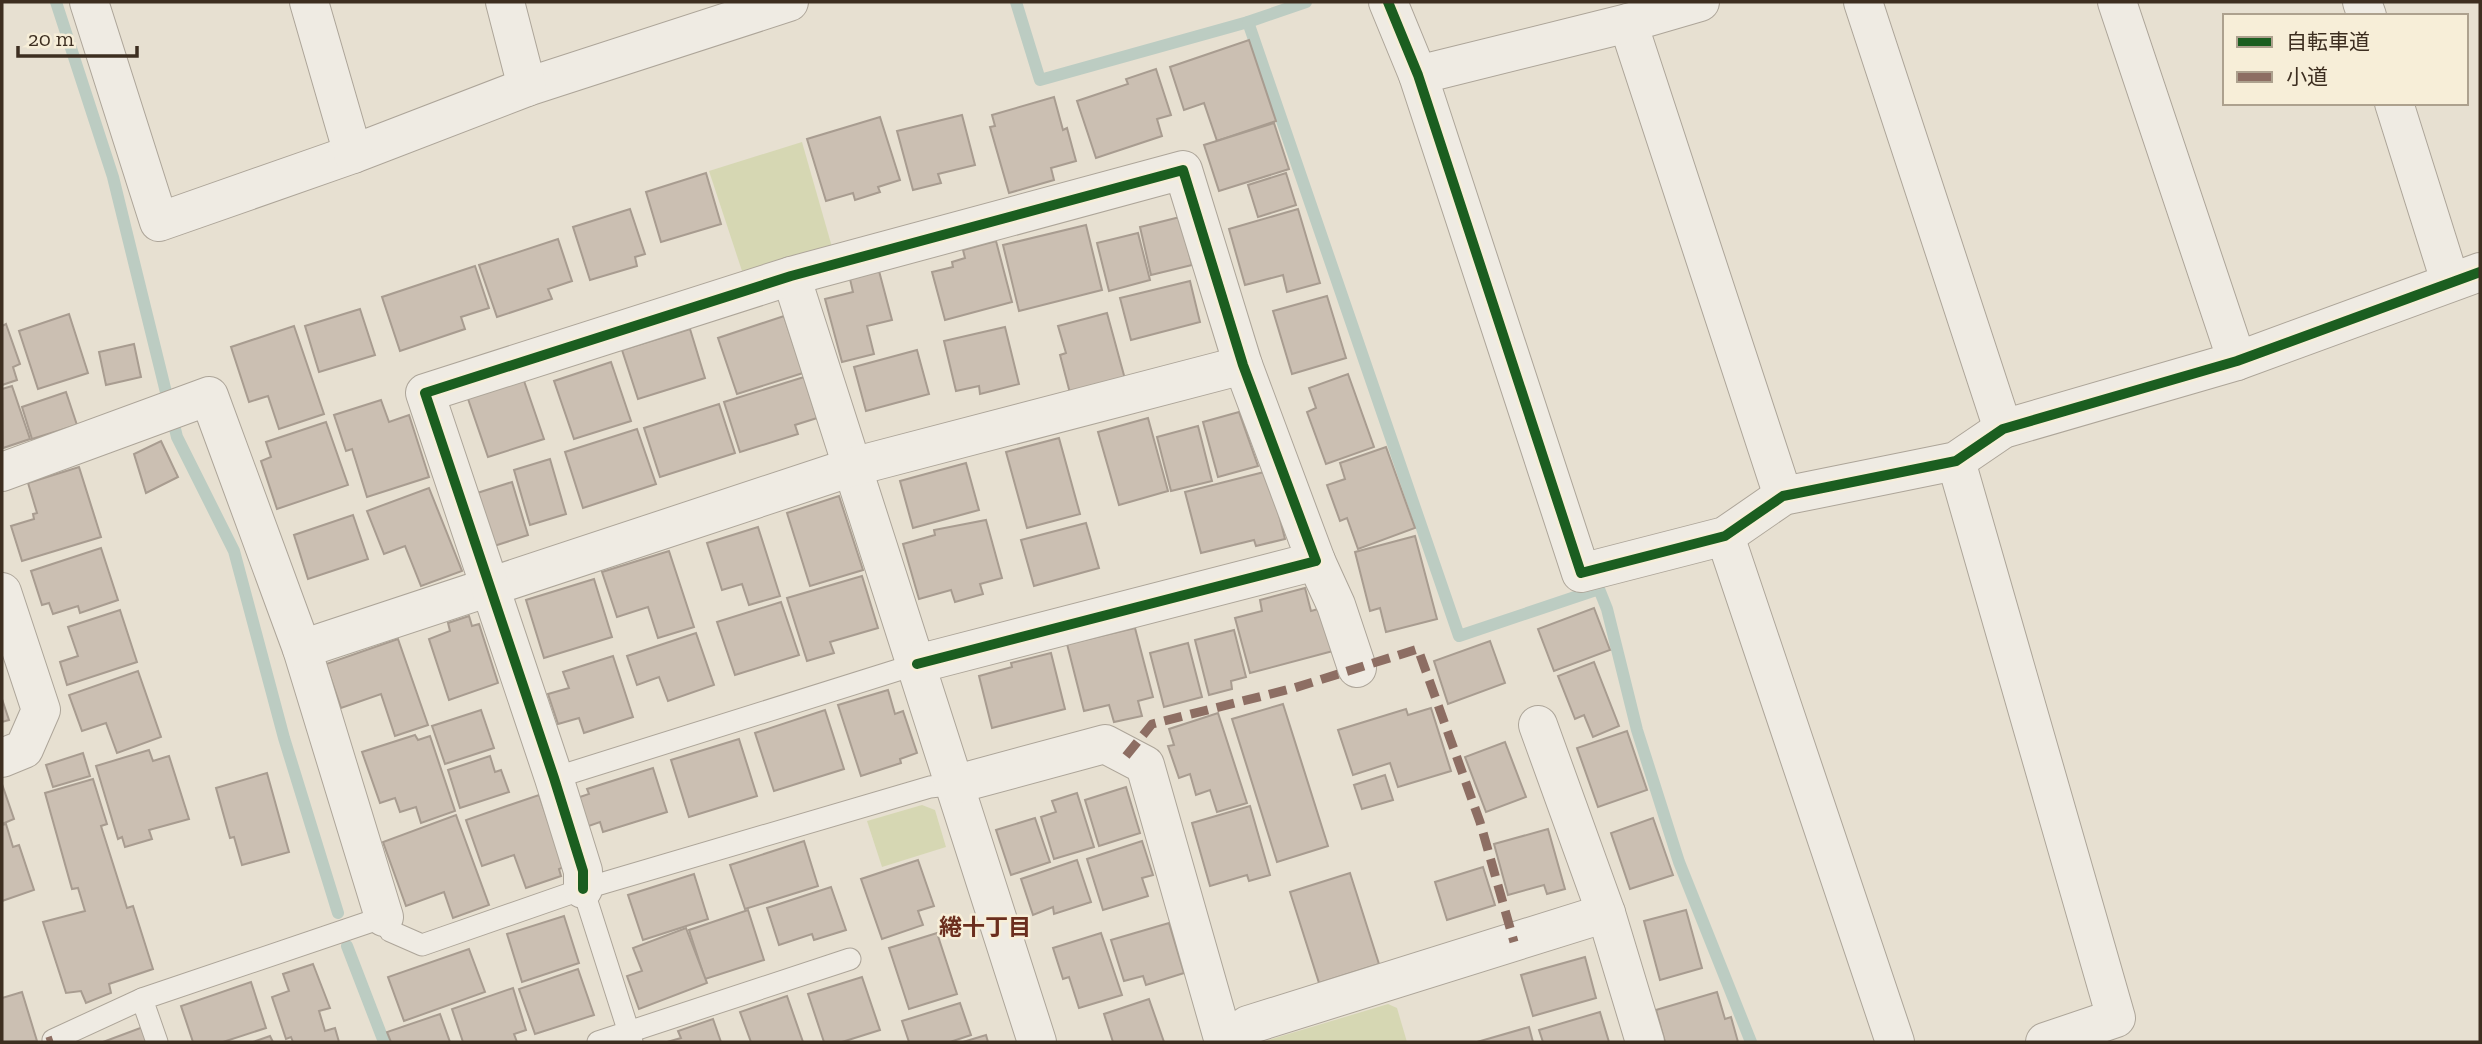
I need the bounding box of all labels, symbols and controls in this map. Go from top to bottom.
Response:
scale bar [18,14,136,58]
legend [2223,14,2468,105]
text: 20 m [28,26,74,51]
text: 自転車道 [2286,29,2370,54]
text: 小道 [2286,64,2328,89]
district label: 綣十丁目 [939,913,1031,941]

